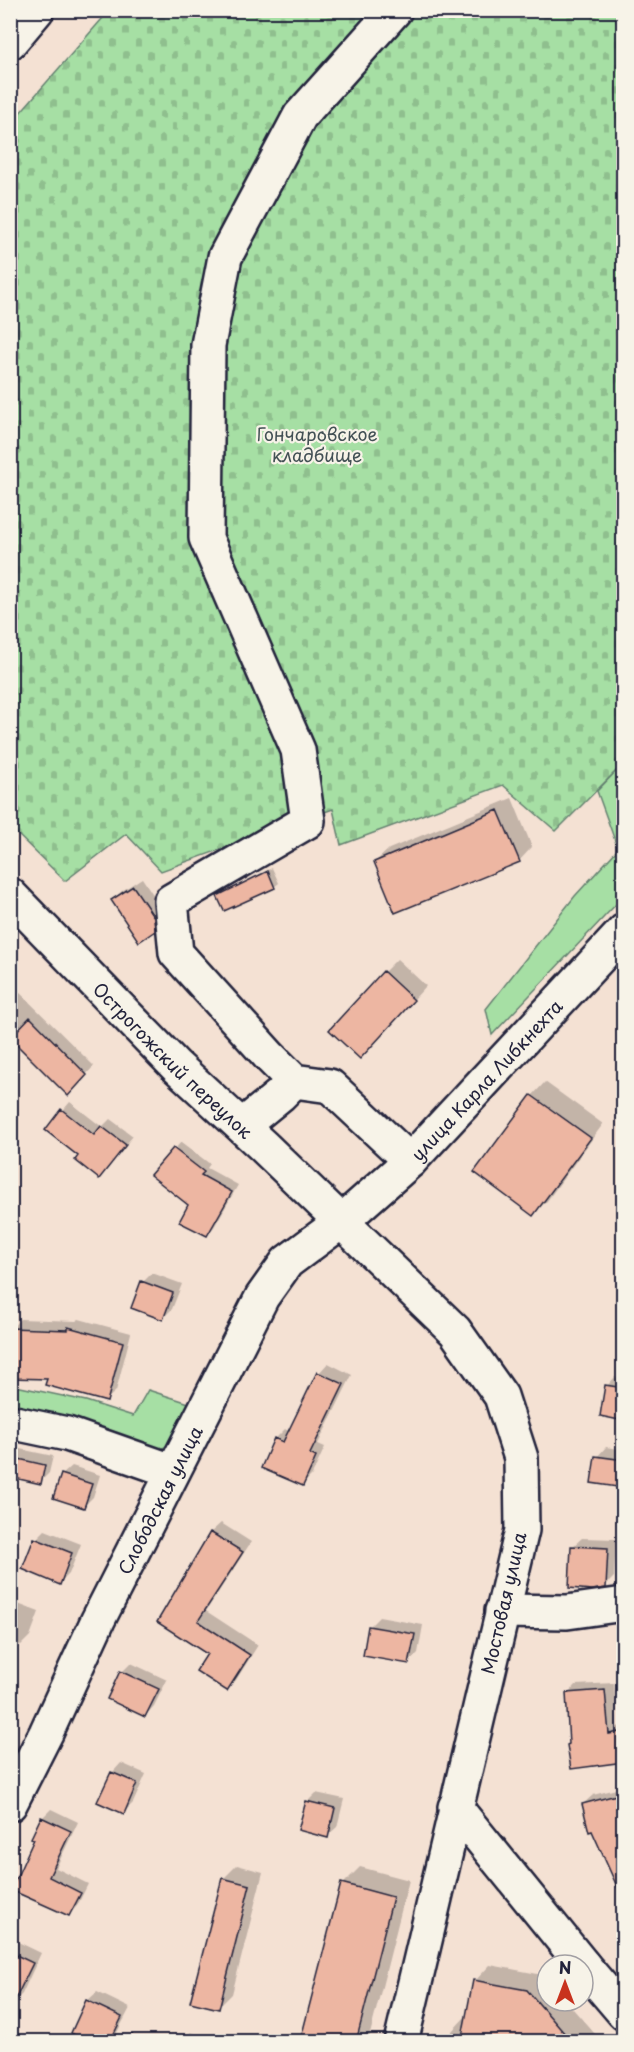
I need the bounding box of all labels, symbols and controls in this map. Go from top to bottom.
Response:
park label: Гончаровское кладбище [256,420,378,468]
street label: Острогожский переулок [87,975,259,1144]
street label: улица Карла Либкнехта [404,992,569,1166]
street label: Слободская улица [110,1420,208,1579]
street label: Мостовая улица [473,1529,533,1677]
north arrow [535,1953,595,2013]
text: N [559,1955,571,1979]

